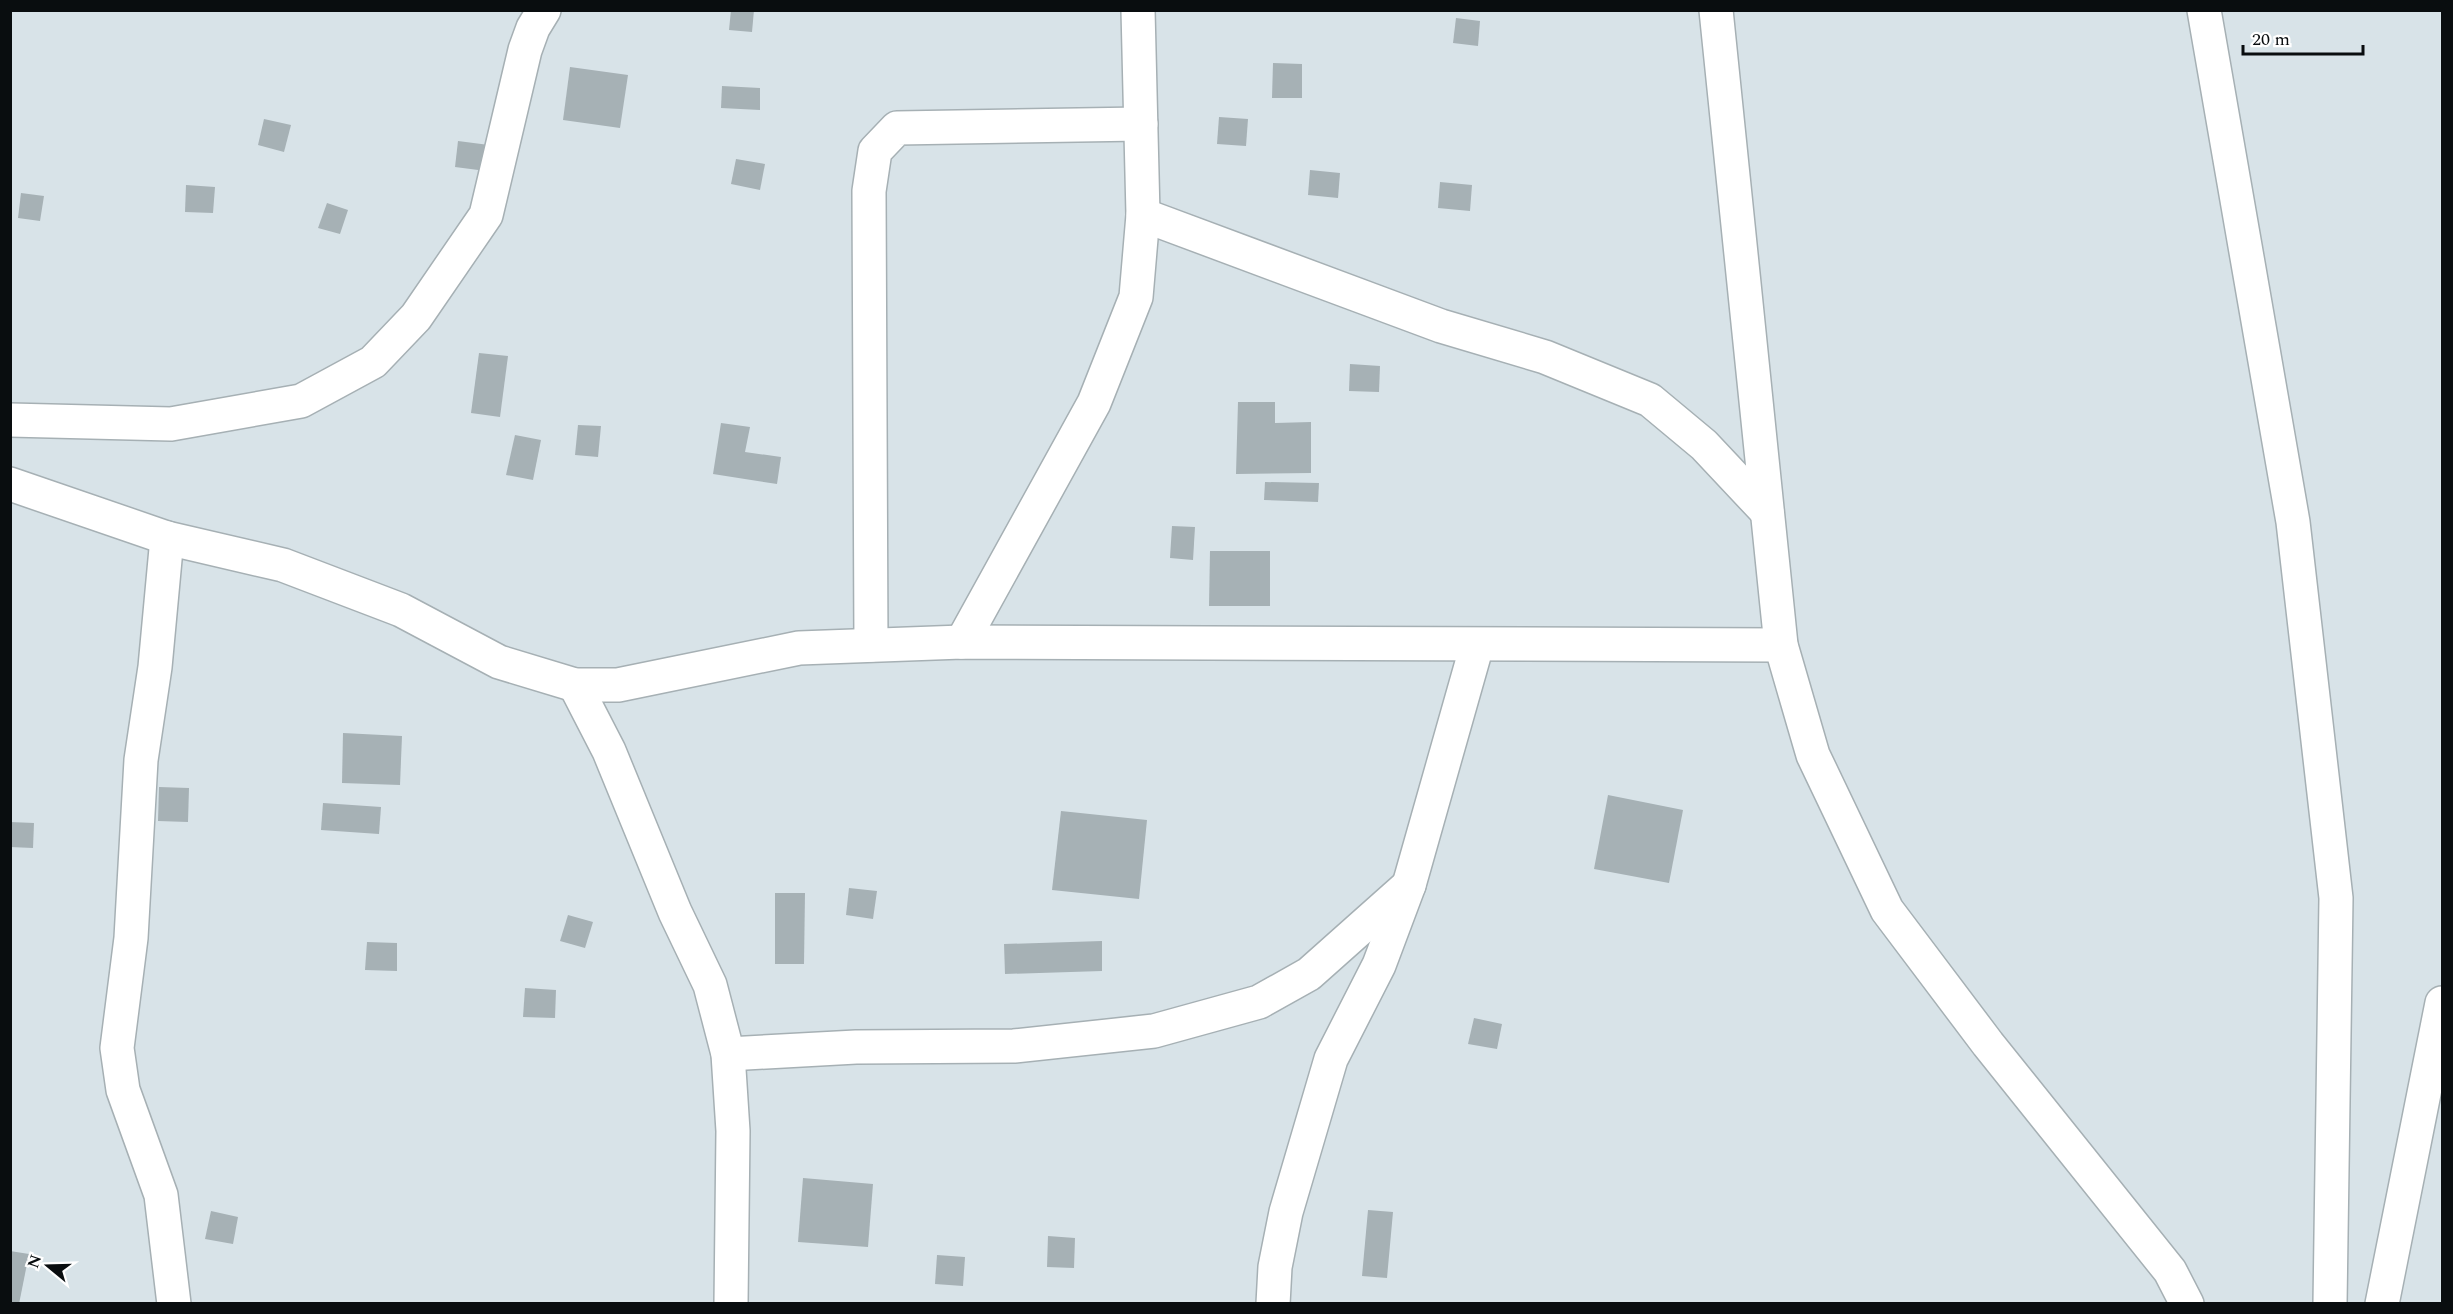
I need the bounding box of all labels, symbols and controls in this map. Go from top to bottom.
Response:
scale bar [2243,18,2363,56]
text: 20 m [2252,26,2290,53]
north arrow [18,1236,78,1296]
text: N [21,1251,48,1272]

